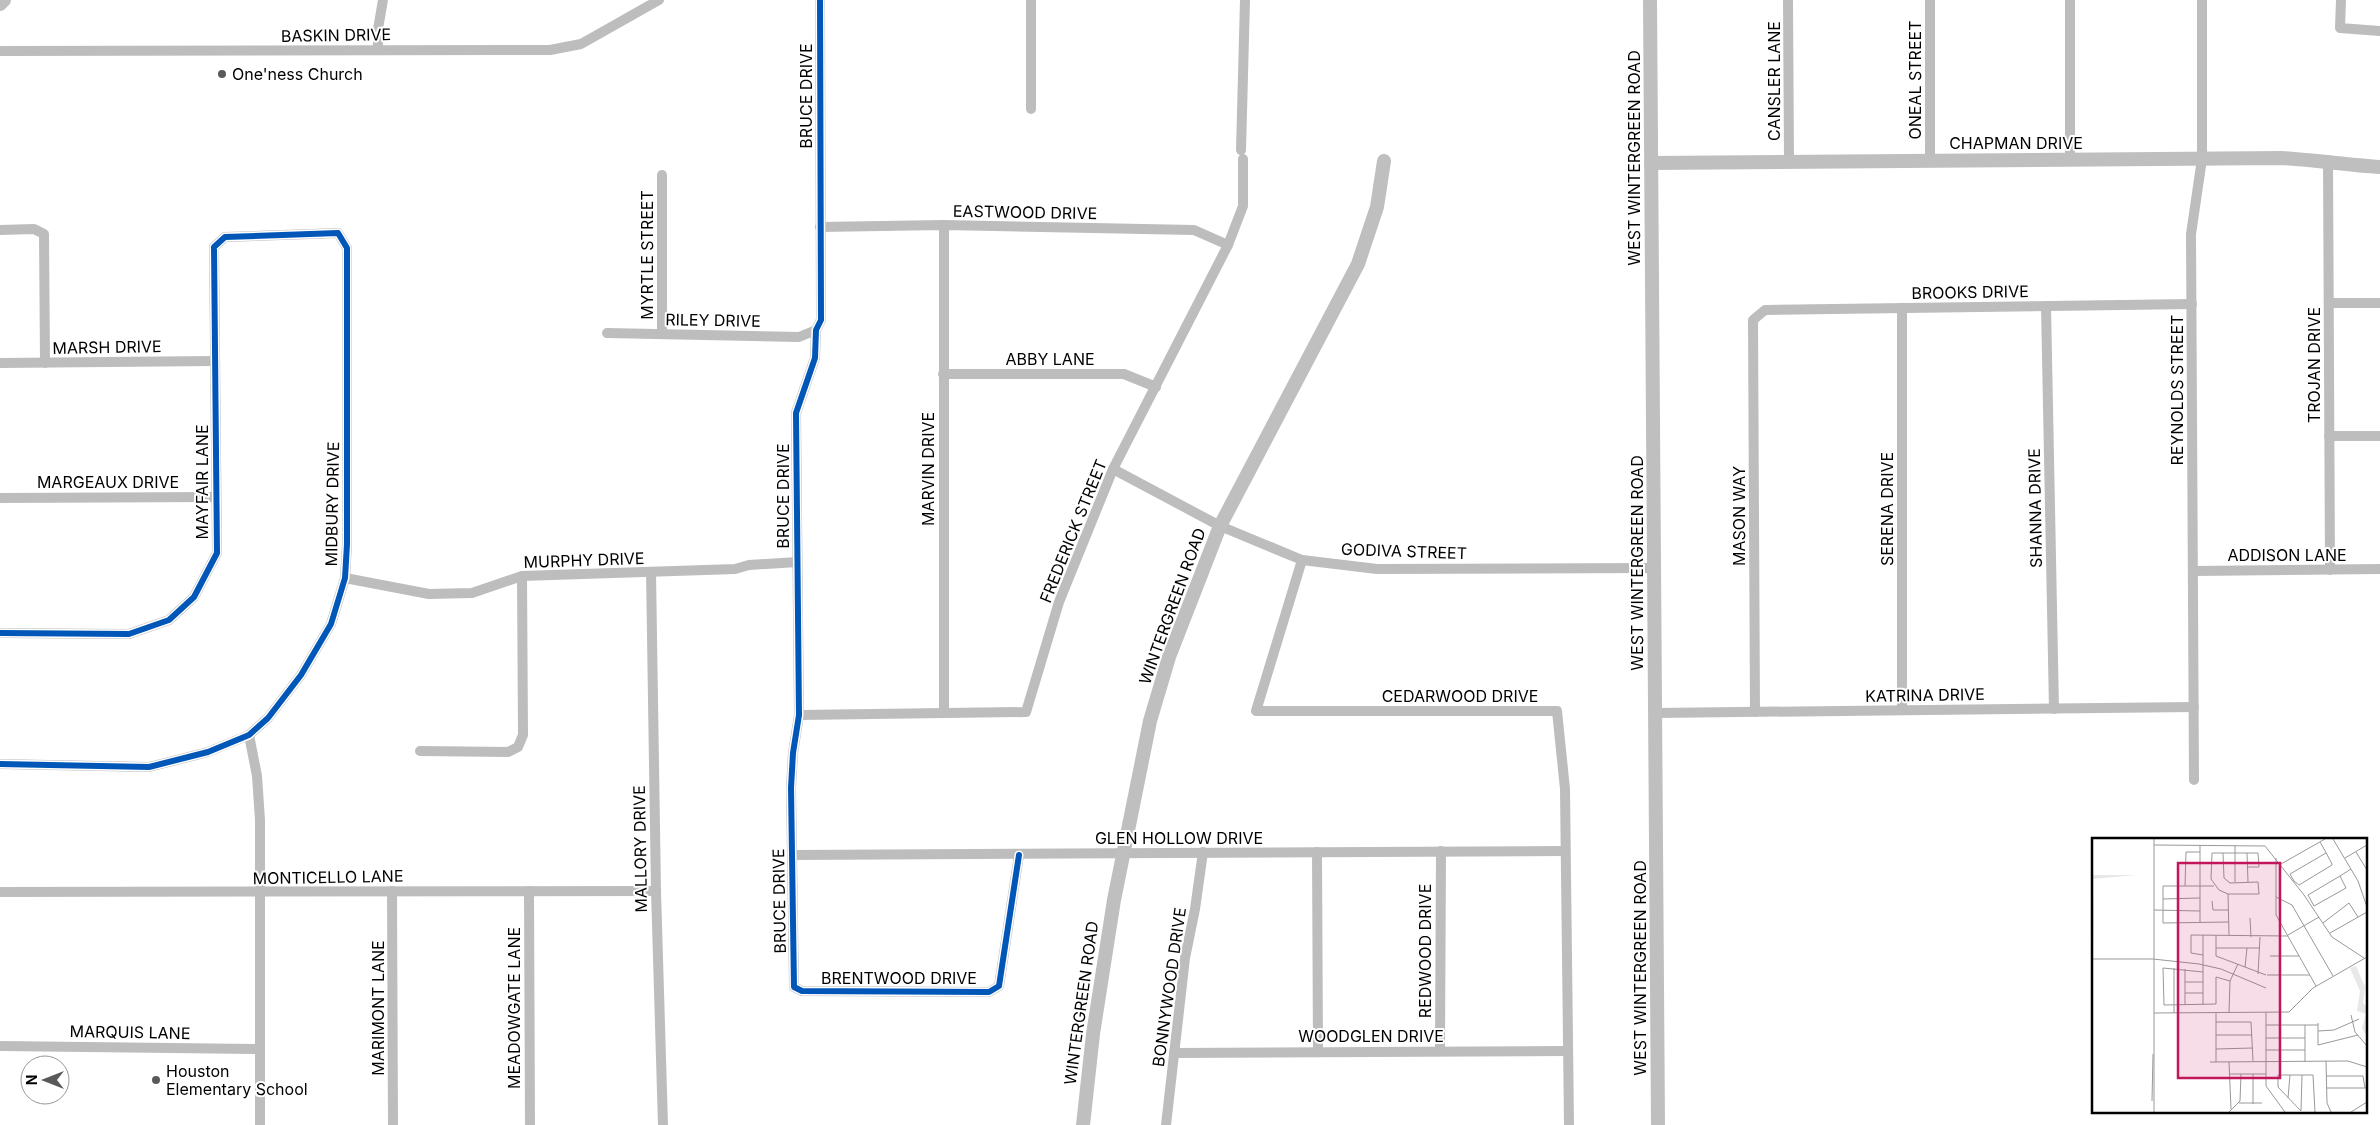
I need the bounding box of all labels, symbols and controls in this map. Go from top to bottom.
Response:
street label: CANSLER LANE [1764,21,1784,141]
street label: ONEAL STREET [1905,21,1925,139]
street label: BASKIN DRIVE [281,24,391,46]
street label: BRUCE DRIVE [796,43,816,149]
street label: WEST WINTERGREEN ROAD [1624,50,1644,266]
place label: One'ness Church [232,64,363,84]
marker: One'ness Church [216,68,228,80]
street label: CHAPMAN DRIVE [1949,133,2083,153]
street label: MYRTLE STREET [637,190,657,320]
street label: EASTWOOD DRIVE [953,201,1097,223]
street label: BROOKS DRIVE [1911,281,2029,303]
street label: TROJAN DRIVE [2304,307,2324,423]
street label: RILEY DRIVE [665,309,761,331]
street label: REYNOLDS STREET [2167,315,2187,465]
street label: MARSH DRIVE [52,336,162,358]
street label: ABBY LANE [1005,349,1095,369]
street label: MARVIN DRIVE [918,412,938,526]
street label: MAYFAIR LANE [192,424,212,540]
street label: MIDBURY DRIVE [321,441,343,567]
street label: BRUCE DRIVE [773,443,793,549]
street label: SHANNA DRIVE [2024,448,2046,568]
street label: SERENA DRIVE [1877,452,1897,566]
street label: WEST WINTERGREEN ROAD [1627,455,1647,671]
street label: FREDERICK STREET [1035,457,1111,605]
street label: MASON WAY [1729,466,1749,566]
street label: MARGEAUX DRIVE [37,472,179,492]
street label: WINTERGREEN ROAD [1134,525,1210,687]
street label: GODIVA STREET [1341,539,1467,563]
street label: ADDISON LANE [2227,545,2347,565]
street label: MURPHY DRIVE [523,548,645,572]
street label: KATRINA DRIVE [1865,684,1985,706]
street label: CEDARWOOD DRIVE [1382,686,1538,706]
street label: MALLORY DRIVE [629,785,651,913]
street label: GLEN HOLLOW DRIVE [1095,828,1263,848]
inset map [2092,838,2368,1112]
street label: BRUCE DRIVE [768,848,790,954]
street label: WEST WINTERGREEN ROAD [1630,860,1650,1076]
street label: MONTICELLO LANE [252,866,404,888]
street label: REDWOOD DRIVE [1415,884,1435,1018]
street label: BONNYWOOD DRIVE [1148,906,1190,1068]
street label: WINTERGREEN ROAD [1060,920,1102,1086]
street label: MEADOWGATE LANE [504,927,524,1089]
street label: MARIMONT LANE [368,940,388,1076]
street label: BRENTWOOD DRIVE [821,968,977,988]
street label: MARQUIS LANE [69,1021,191,1043]
street label: WOODGLEN DRIVE [1298,1026,1444,1046]
north arrow [20,1055,70,1105]
place label: Houston Elementary School [166,1061,308,1099]
marker: Houston Elementary School [150,1074,162,1086]
text: N [23,1075,40,1085]

